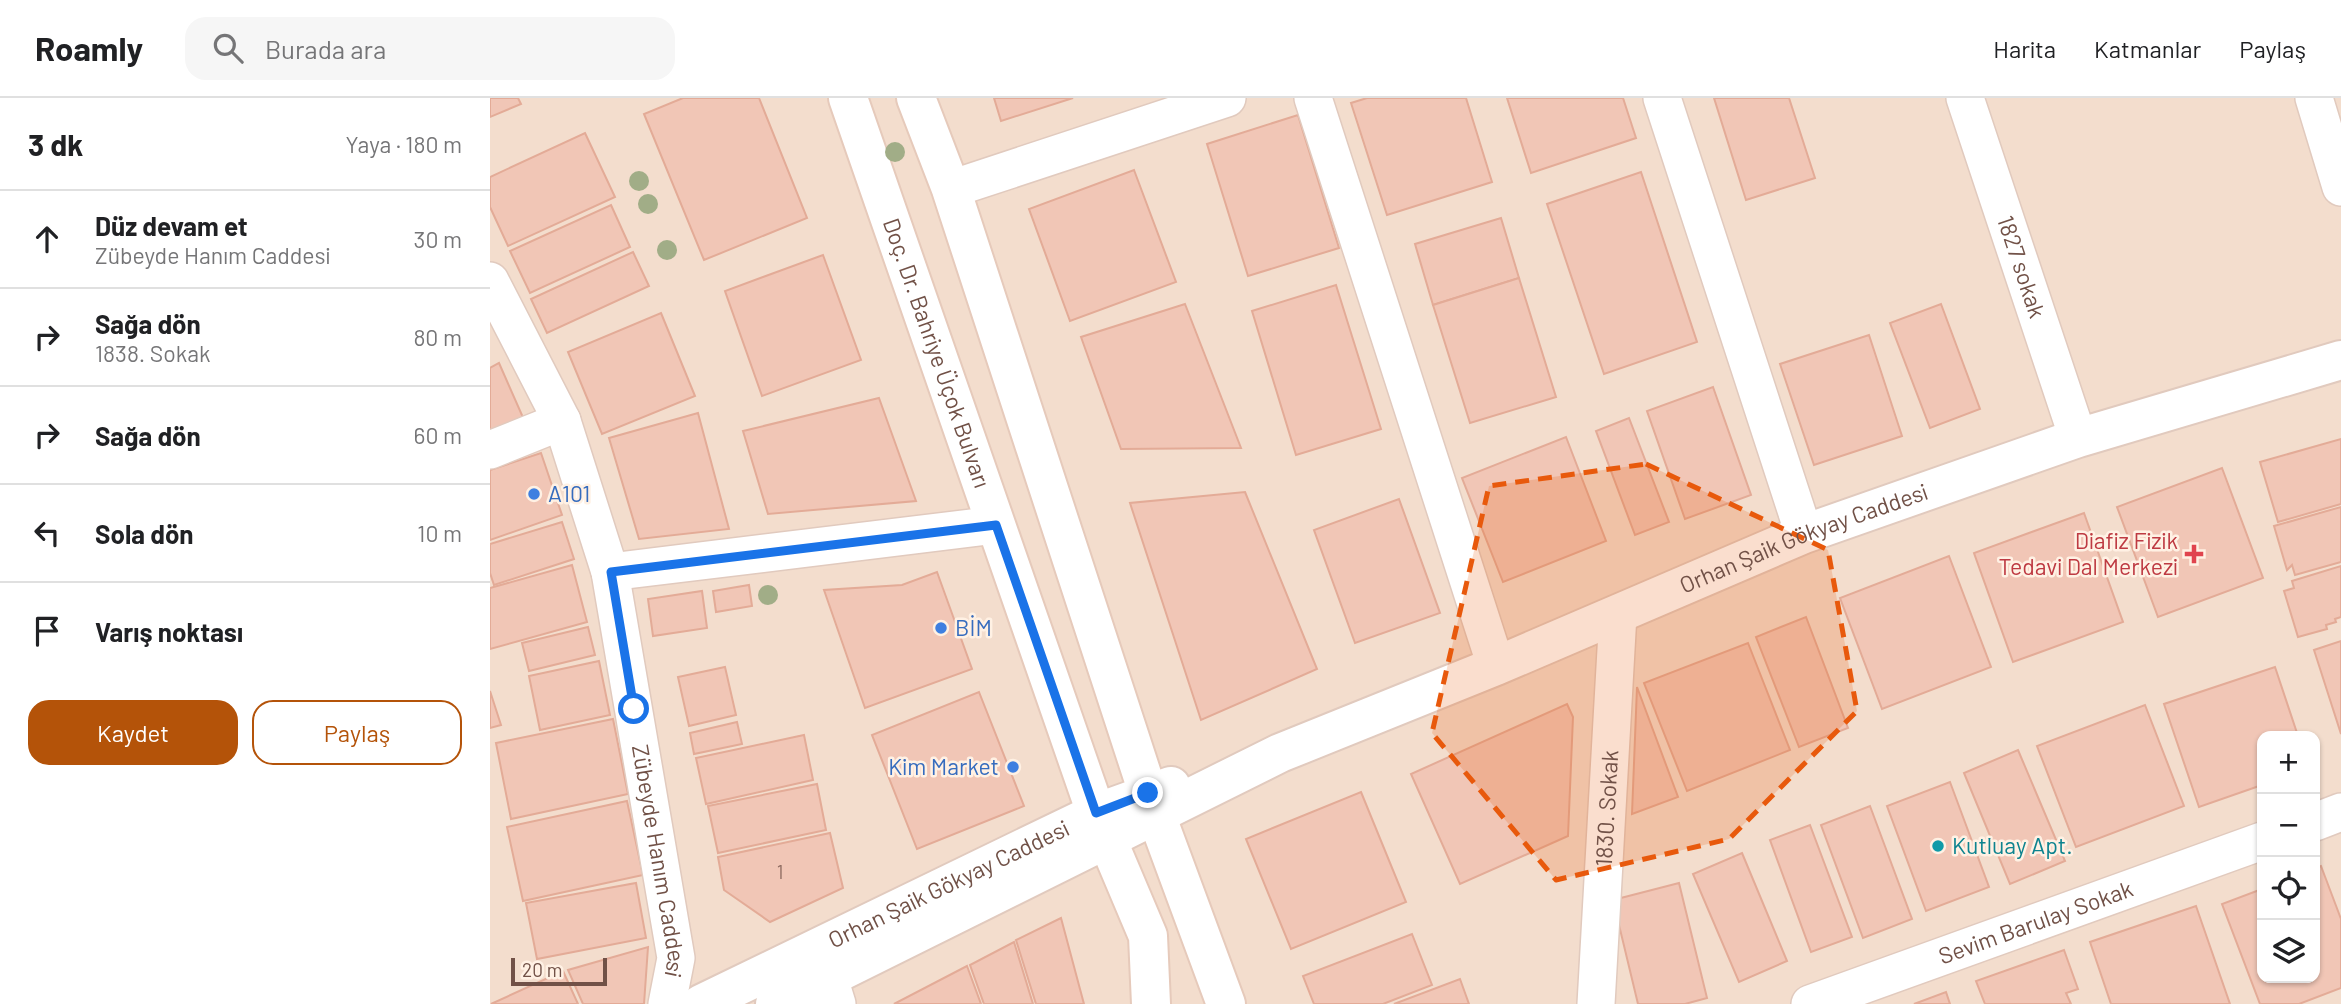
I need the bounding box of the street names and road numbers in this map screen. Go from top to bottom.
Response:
street label: 1827 sokak [1992,212,2052,321]
street label: Doç. Dr. Bahriye Üçok Bulvarı [878,214,997,491]
street label: Orhan Şaik Gökyay Caddesi [1675,477,1931,599]
street label: Zübeyde Hanım Caddesi [627,742,691,980]
street label: 1830. Sokak [1589,749,1623,867]
street label: Orhan Şaik Gökyay Caddesi [823,813,1073,953]
street label: Sevim Barulay Sokak [1935,874,2136,969]

